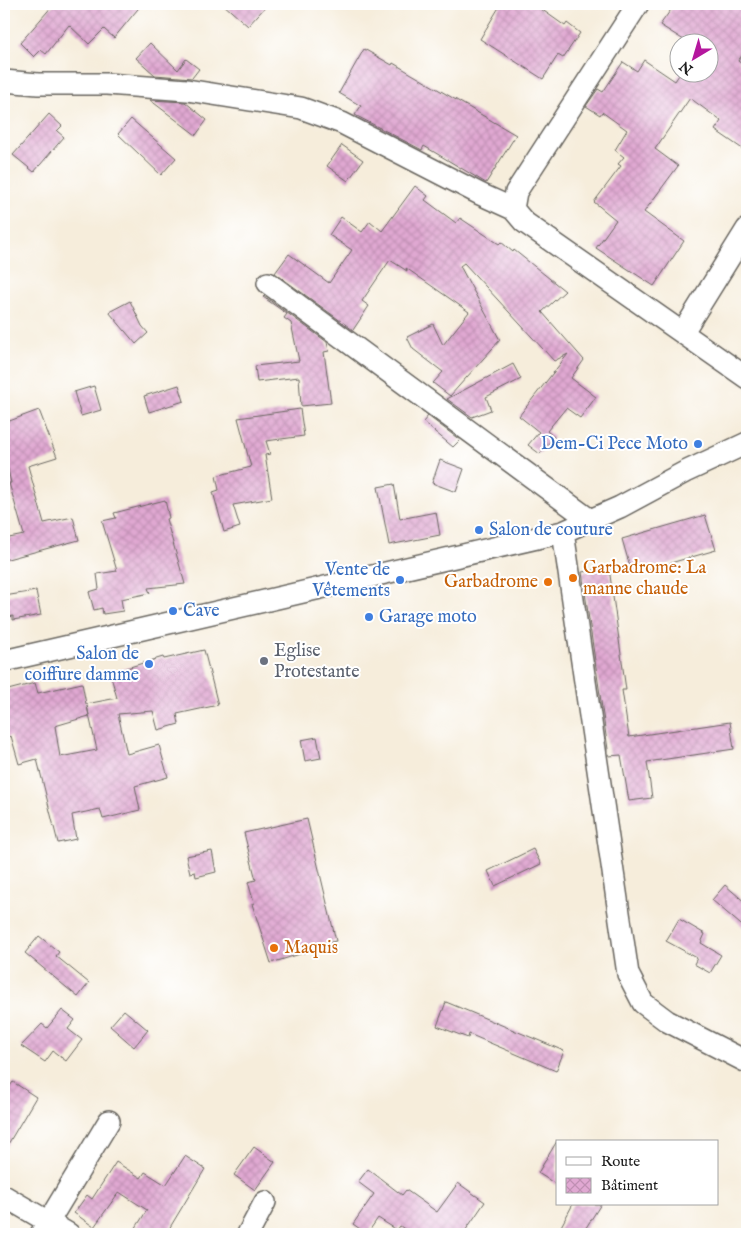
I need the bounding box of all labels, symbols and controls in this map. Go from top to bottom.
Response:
north arrow [668,32,718,82]
text: N [676,57,698,79]
place label: Dem-Ci Pece Moto [541,433,688,456]
marker: Dem-Ci Pece Moto [692,438,704,450]
place label: Salon de couture [489,519,613,542]
marker: Salon de couture [473,524,485,536]
place label: Garbadrome: La manne chaude [583,557,707,601]
place label: Vente de Vêtements [311,559,390,603]
place label: Garbadrome [444,571,538,594]
marker: Garbadrome: La manne chaude [567,572,579,584]
marker: Vente de Vêtements [394,574,406,586]
marker: Garbadrome [542,576,554,588]
place label: Cave [183,600,220,623]
marker: Cave [167,605,179,617]
place label: Garage moto [379,606,477,629]
marker: Garage moto [363,611,375,623]
place label: Eglise Protestante [274,640,359,684]
place label: Salon de coiffure damme [25,643,139,687]
marker: Eglise Protestante [258,655,270,667]
marker: Salon de coiffure damme [143,658,155,670]
place label: Maquis [284,937,338,960]
marker: Maquis [268,942,280,954]
legend [556,1140,718,1206]
text: Route [601,1152,640,1171]
text: Bâtiment [601,1176,658,1195]

